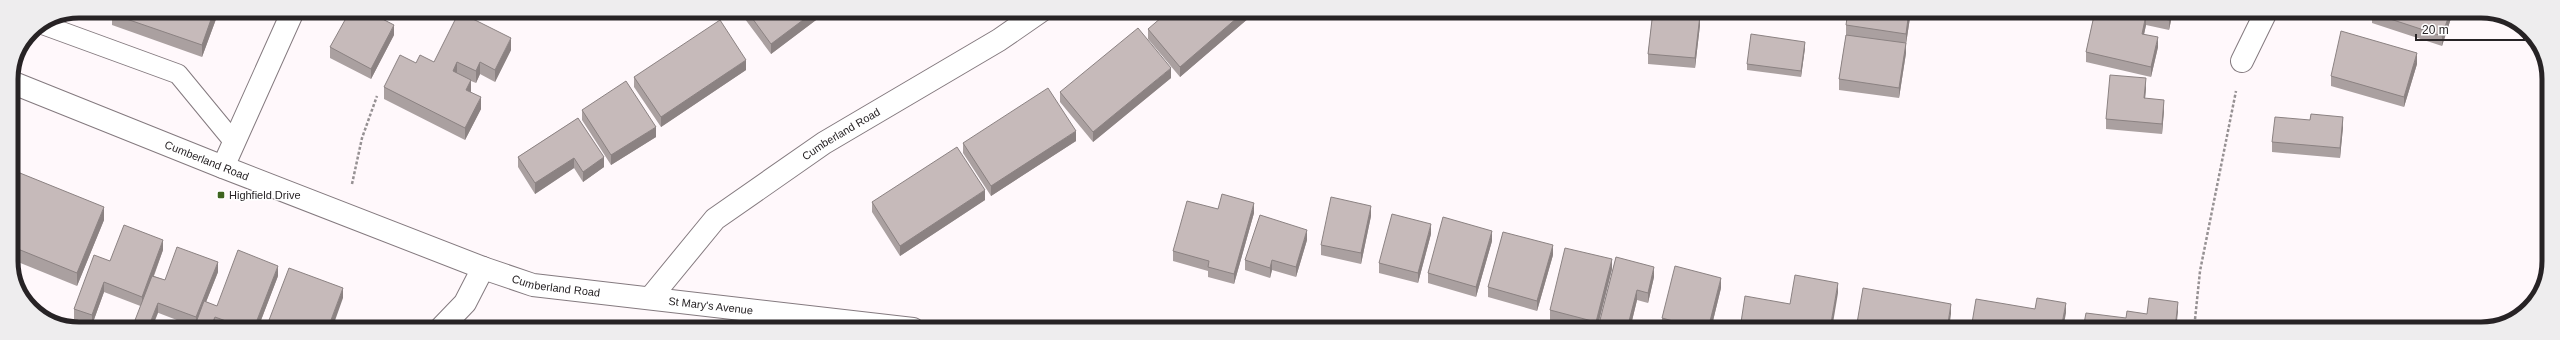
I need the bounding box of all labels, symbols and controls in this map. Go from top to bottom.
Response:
scale bar [2416,16,2524,42]
text: 20 m [2422,23,2449,37]
street label: Cumberland Road [800,105,882,162]
street label: Cumberland Road [163,138,251,182]
place label: Highfield Drive [229,189,301,201]
marker: Highfield Drive [216,190,226,200]
street label: Cumberland Road [510,272,601,299]
street label: St Mary's Avenue [668,295,754,316]

